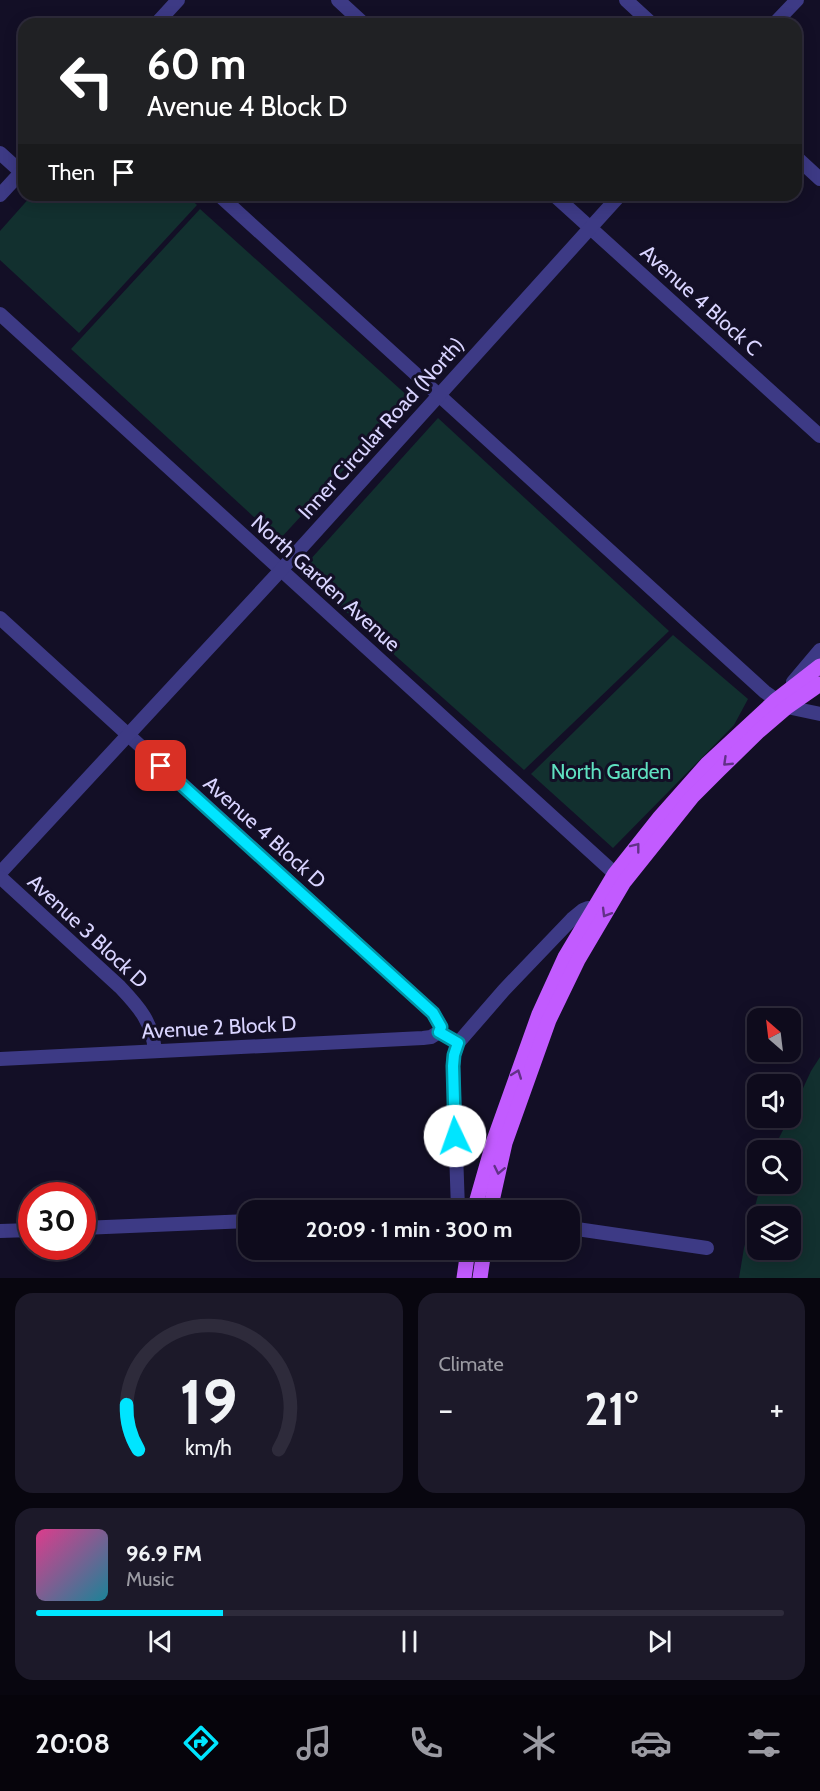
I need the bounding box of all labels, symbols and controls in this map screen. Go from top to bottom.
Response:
text: 60 m [147,38,246,90]
icon: left [48,42,126,120]
text: Avenue 4 Block D [147,90,347,123]
icon: arrive [107,156,140,189]
text: Then [48,159,95,186]
street label: Avenue 4 Block C [636,239,766,361]
street label: Inner Circular Road (North) [293,332,469,524]
street label: North Garden Avenue [246,510,406,657]
pin [135,740,186,791]
icon: arrive [144,749,177,782]
one-way arrow [723,754,734,765]
park label: North Garden [551,759,671,784]
street label: Avenue 4 Block D [199,771,331,893]
one-way arrow [628,843,639,854]
street label: Avenue 3 Block D [23,869,153,993]
one-way arrow [601,907,613,917]
north arrow [747,1008,801,1062]
map controls [747,1008,801,1260]
street label: Avenue 2 Block D [141,1010,297,1044]
one-way arrow [509,1070,522,1080]
button: sound [747,1074,801,1128]
position arrow [423,1104,487,1168]
button: search [747,1140,801,1194]
one-way arrow [493,1165,506,1175]
speed limit sign: 30 [18,1182,96,1260]
button: layers [747,1206,801,1260]
text: 20:09 · 1 min · 300 m [306,1216,512,1243]
text: Climate [439,1352,504,1376]
text: 19 [180,1364,238,1440]
text: 21° [585,1382,638,1436]
text: − [439,1389,453,1429]
text: + [769,1389,784,1429]
text: km/h [185,1434,232,1460]
text: 96.9 FM [126,1540,202,1567]
text: Music [126,1567,174,1591]
icon: previous [144,1625,177,1658]
icon: pause [393,1625,426,1658]
icon: next [643,1625,676,1658]
icon: directions [180,1722,222,1764]
icon: music [293,1722,335,1764]
icon: phone [405,1722,447,1764]
icon: climate [518,1722,560,1764]
icon: car [630,1722,672,1764]
icon: filters [743,1722,785,1764]
text: 20:08 [35,1727,110,1760]

